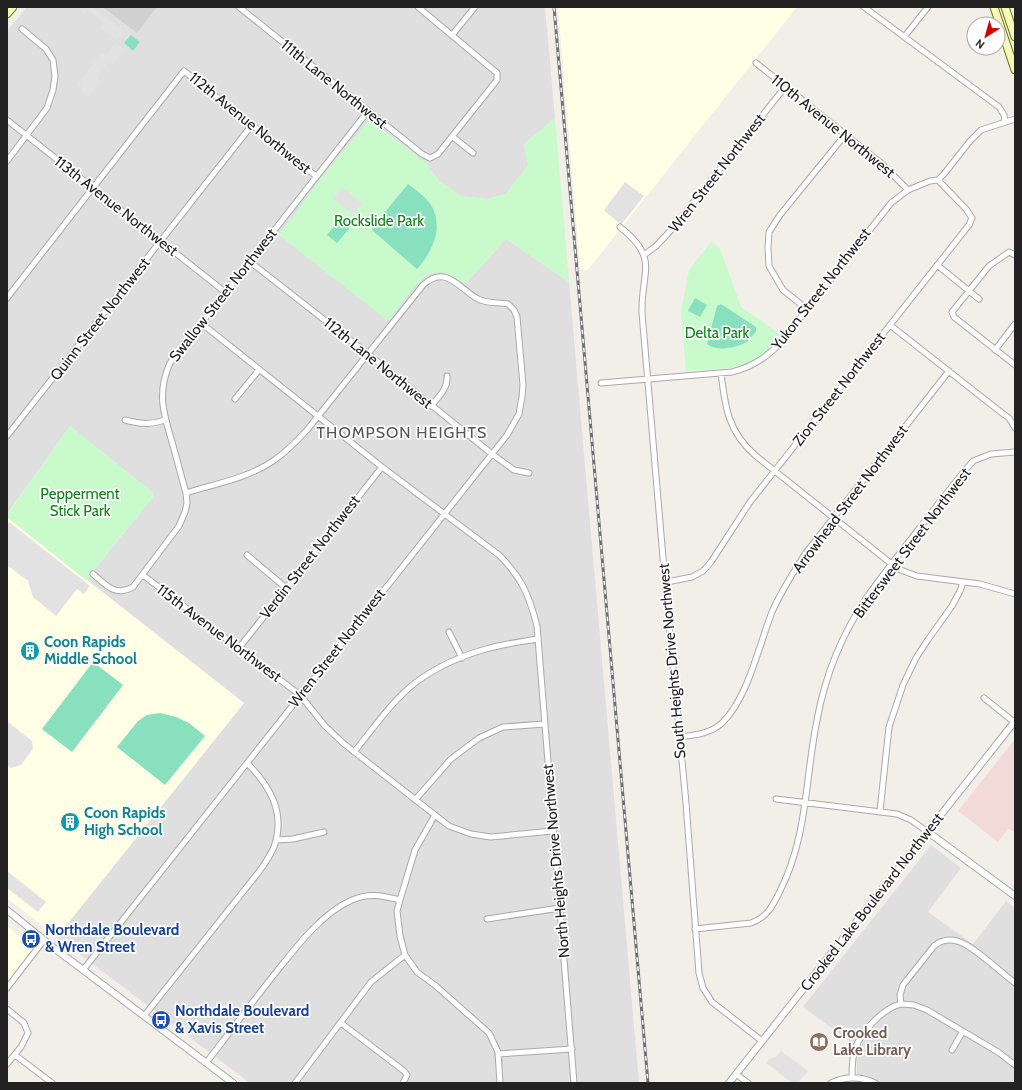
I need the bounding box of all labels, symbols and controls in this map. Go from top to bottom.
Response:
north arrow [966,16,1006,56]
street label: 111th Lane Northwest [277,36,391,132]
text: N [973,36,987,52]
street label: 112th Avenue Northwest [186,68,314,178]
street label: 110th Avenue Northwest [768,71,898,181]
street label: Wren Street Northwest [665,110,769,236]
street label: 113th Avenue Northwest [51,152,181,260]
park label: Rockslide Park [334,212,424,230]
street label: Yukon Street Northwest [767,224,874,354]
street label: Swallow Street Northwest [165,225,281,365]
street label: Quinn Street Northwest [47,254,153,384]
street label: 112th Lane Northwest [320,314,436,412]
park label: Delta Park [685,324,750,342]
street label: Zion Street Northwest [789,329,889,449]
street label: Arrowhead Street Northwest [789,422,911,576]
district label: THOMPSON HEIGHTS [317,423,487,442]
street label: Bittersweet Street Northwest [850,464,974,622]
park label: Pepperment Stick Park [40,485,120,520]
street label: Verdin Street Northwest [256,492,364,622]
street label: South Heights Drive Northwest [654,563,690,759]
street label: 115th Avenue Northwest [153,580,285,686]
street label: Wren Street Northwest [285,585,389,711]
place label: Coon Rapids Middle School [44,633,137,668]
building icon: Coon Rapids Middle School [19,640,41,662]
street label: North Heights Drive Northwest [539,763,573,959]
place label: Coon Rapids High School [84,804,166,839]
street label: Crooked Lake Boulevard Northwest [797,809,947,995]
building icon: Coon Rapids High School [59,811,81,833]
place label: Northdale Boulevard & Wren Street [45,921,179,956]
bus stop icon: Northdale Boulevard & Wren Street [20,928,42,950]
place label: Northdale Boulevard & Xavis Street [175,1002,309,1037]
bus stop icon: Northdale Boulevard & Xavis Street [150,1009,172,1031]
place label: Crooked Lake Library [833,1024,912,1059]
library icon: Crooked Lake Library [808,1031,830,1053]

